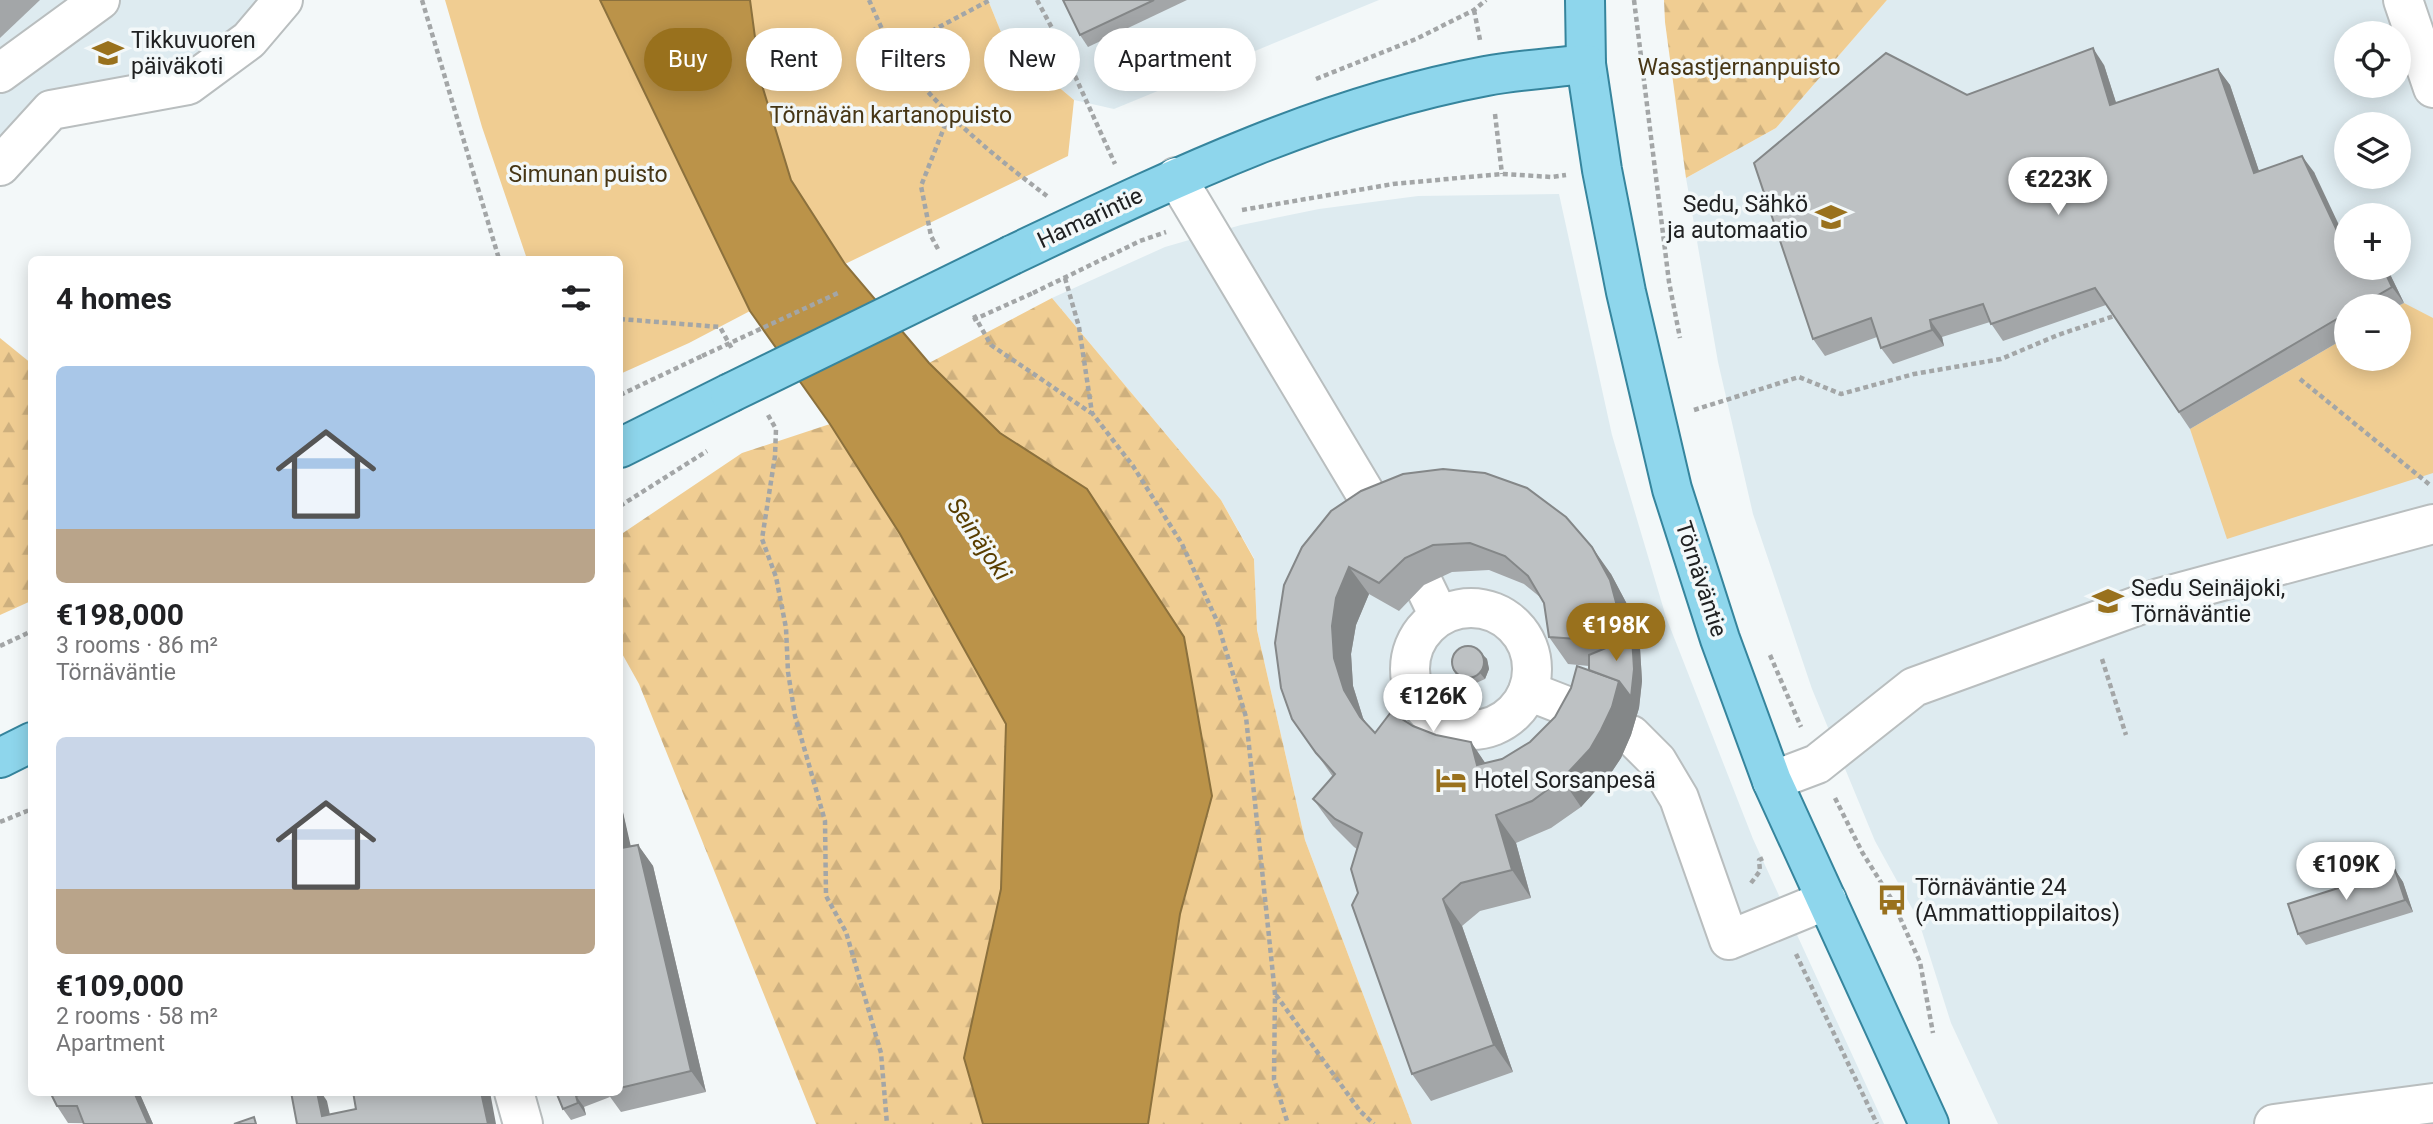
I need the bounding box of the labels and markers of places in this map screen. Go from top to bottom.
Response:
place label: Tikkuvuoren päiväkoti [131,27,256,80]
school or university icon: Tikkuvuoren päiväkoti [91,36,125,70]
pin: €223K [2009,158,2107,217]
place label: Sedu, Sähkö ja automaatio [1666,191,1808,244]
school or university icon: Sedu, Sähkö ja automaatio [1814,200,1848,234]
place label: Sedu Seinäjoki, Törnäväntie [2131,575,2285,628]
school or university icon: Sedu Seinäjoki, Törnäväntie [2091,584,2125,618]
pin: €198K [1567,604,1665,663]
pin: €126K [1384,674,1482,734]
hotel icon: Hotel Sorsanpesä [1434,763,1468,797]
place label: Hotel Sorsanpesä [1474,767,1656,794]
pin: €109K [2297,842,2395,902]
place label: Törnäväntie 24 (Ammattioppilaitos) [1915,874,2120,927]
bus stop icon: Törnäväntie 24 (Ammattioppilaitos) [1875,883,1909,917]

